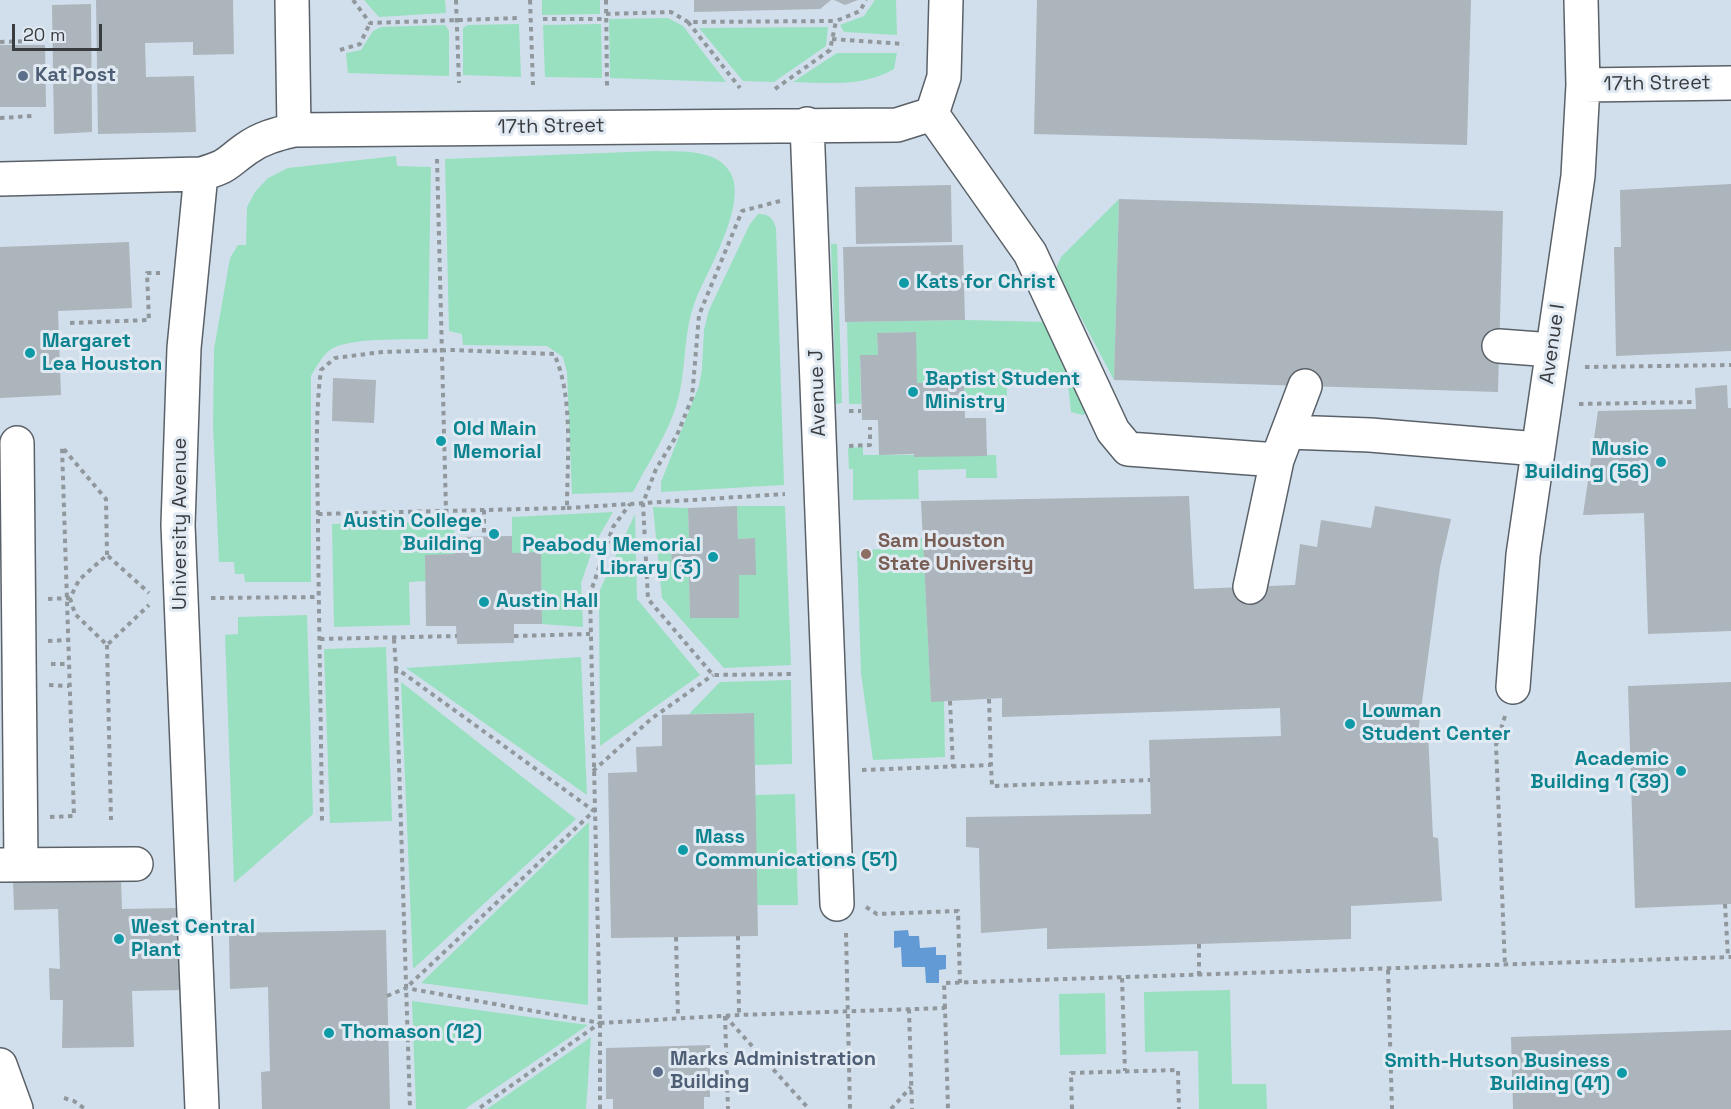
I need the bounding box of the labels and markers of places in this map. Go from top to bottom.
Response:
place label: Kat Post [35,64,116,88]
marker: Kat Post [16,69,30,83]
place label: Kats for Christ [916,271,1056,295]
marker: Kats for Christ [897,276,911,290]
place label: Margaret Lea Houston [42,330,162,377]
marker: Margaret Lea Houston [23,346,37,360]
place label: Baptist Student Ministry [925,368,1080,415]
marker: Baptist Student Ministry [906,385,920,399]
place label: Old Main Memorial [453,418,542,465]
marker: Old Main Memorial [434,434,448,448]
place label: Music Building (56) [1525,438,1649,485]
marker: Music Building (56) [1654,455,1668,469]
place label: Austin College Building [343,510,482,557]
marker: Austin College Building [487,527,501,541]
place label: Sam Houston State University [878,530,1034,577]
place label: Peabody Memorial Library (3) [522,534,701,581]
marker: Sam Houston State University [859,547,873,561]
marker: Peabody Memorial Library (3) [706,550,720,564]
place label: Austin Hall [496,590,598,614]
marker: Austin Hall [477,595,491,609]
place label: Lowman Student Center [1362,700,1511,747]
marker: Lowman Student Center [1343,717,1357,731]
place label: Academic Building 1 (39) [1530,748,1669,795]
marker: Academic Building 1 (39) [1674,764,1688,778]
place label: Mass Communications (51) [695,826,898,873]
marker: Mass Communications (51) [676,843,690,857]
place label: West Central Plant [131,916,255,963]
marker: West Central Plant [112,932,126,946]
place label: Thomason (12) [341,1021,482,1045]
marker: Thomason (12) [322,1026,336,1040]
place label: Marks Administration Building [670,1048,876,1095]
place label: Smith-Hutson Business Building (41) [1385,1050,1610,1097]
marker: Marks Administration Building [651,1065,665,1079]
marker: Smith-Hutson Business Building (41) [1615,1066,1629,1080]

